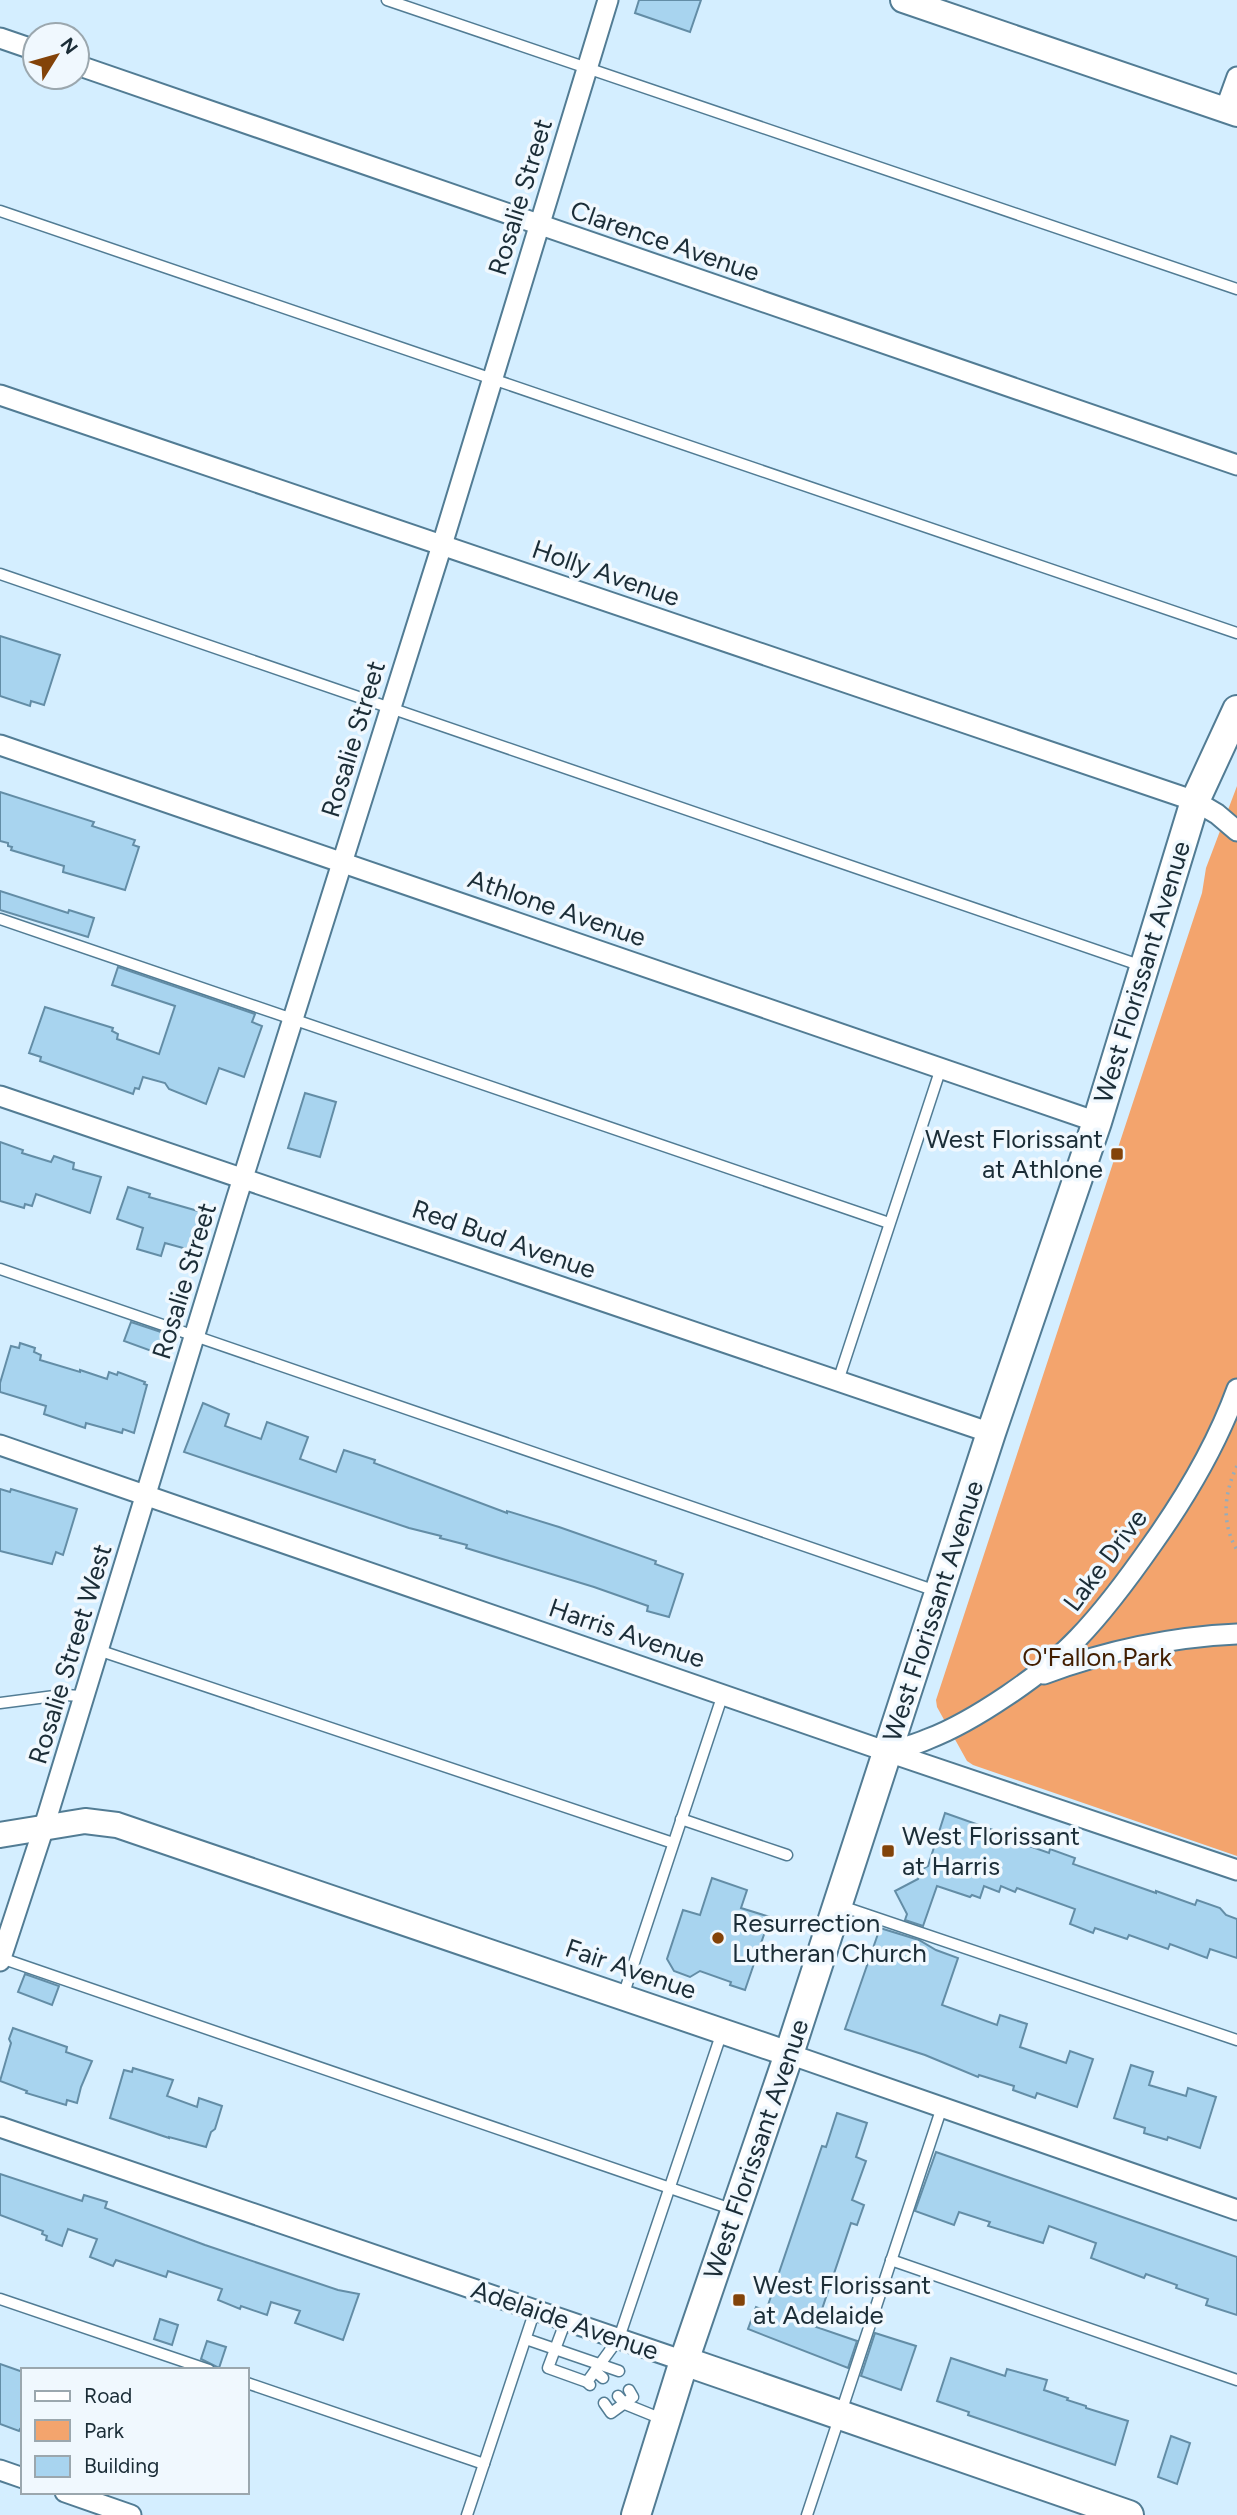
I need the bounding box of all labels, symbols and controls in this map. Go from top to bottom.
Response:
north arrow [21,21,91,91]
text: N [56,33,83,59]
street label: Rosalie Street [481,115,559,279]
street label: Clarence Avenue [566,194,764,288]
street label: Holly Avenue [528,533,684,613]
street label: Rosalie Street [314,657,392,821]
street label: West Florissant Avenue [1087,837,1197,1107]
street label: Athlone Avenue [464,863,650,953]
place label: West Florissant at Athlone [925,1123,1103,1185]
marker: West Florissant at Athlone [1109,1146,1125,1162]
street label: Red Bud Avenue [408,1193,600,1285]
street label: Rosalie Street [145,1199,223,1363]
street label: West Florissant Avenue [876,1477,990,1745]
street label: Lake Drive [1056,1503,1154,1617]
street label: Rosalie Street West [21,1540,119,1768]
street label: Harris Avenue [545,1591,709,1675]
park label: O'Fallon Park [1022,1641,1172,1673]
place label: West Florissant at Harris [902,1820,1080,1882]
marker: West Florissant at Harris [880,1843,896,1859]
place label: Resurrection Lutheran Church [732,1907,927,1969]
marker: Resurrection Lutheran Church [710,1930,726,1946]
street label: Fair Avenue [561,1932,701,2006]
street label: West Florissant Avenue [697,2015,815,2283]
place label: West Florissant at Adelaide [753,2269,931,2331]
street label: Adelaide Avenue [467,2273,663,2367]
marker: West Florissant at Adelaide [731,2292,747,2308]
legend [21,2368,248,2494]
text: Road [84,2383,132,2408]
text: Park [84,2418,125,2443]
text: Building [84,2453,159,2478]

